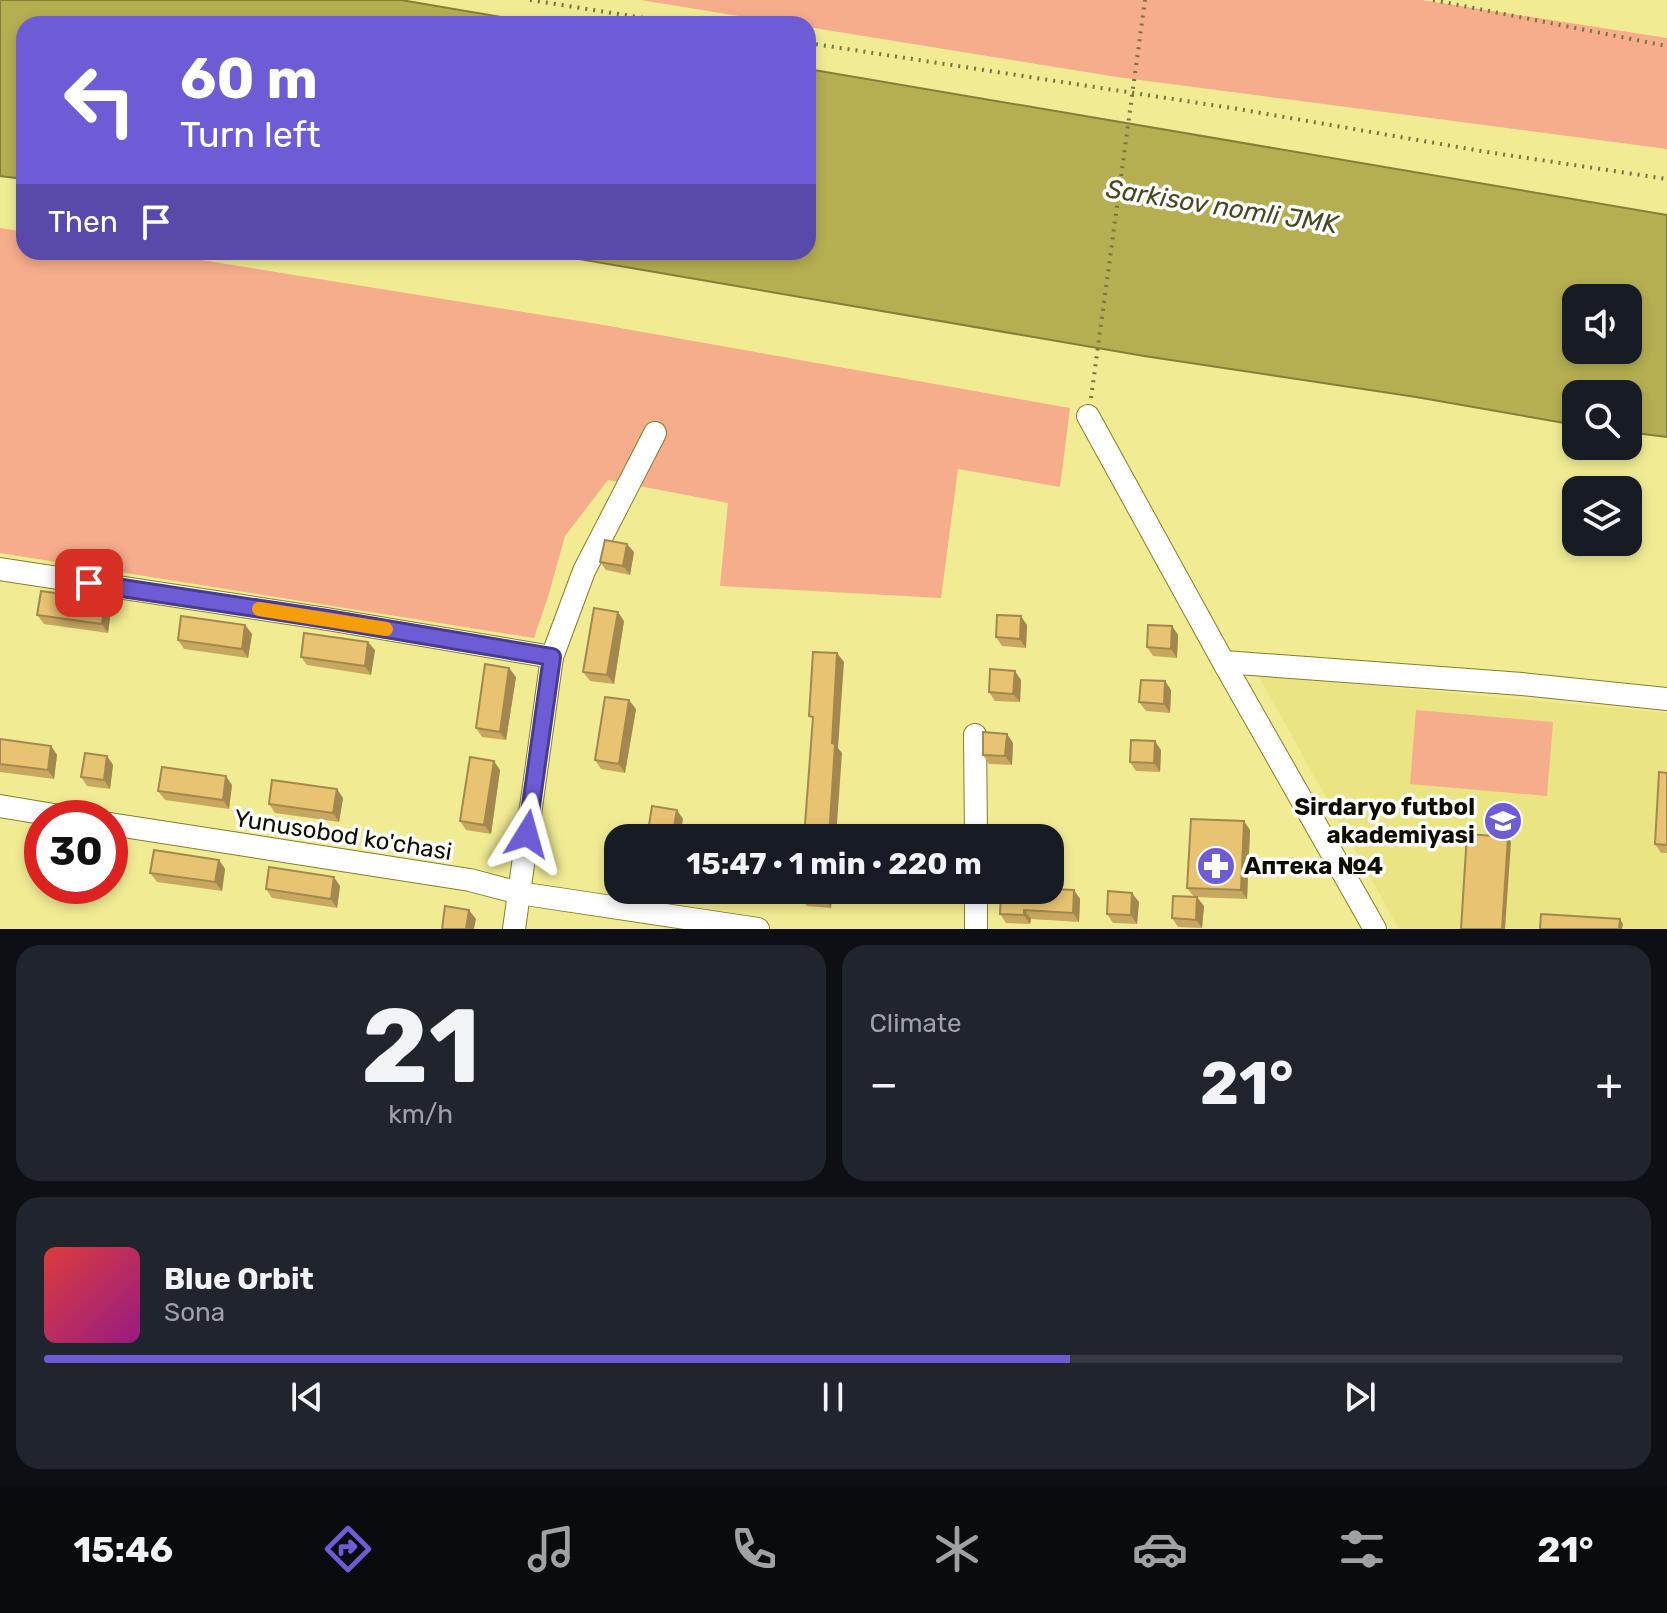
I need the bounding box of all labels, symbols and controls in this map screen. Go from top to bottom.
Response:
text: 60 m [180,46,318,112]
icon: left [48,48,152,152]
text: Turn left [180,113,321,156]
water label: Sarkisov nomli JMK [1104,173,1342,241]
icon: arrive [134,200,178,244]
text: Then [48,204,118,240]
map controls [1562,284,1642,556]
button: sound [1562,284,1642,364]
button: search [1562,380,1642,460]
button: layers [1562,476,1642,556]
pin [55,549,123,617]
icon: arrive [67,561,111,605]
position arrow [485,792,569,876]
place label: Sirdaryo futbol akademiyasi [1294,793,1475,849]
speed limit sign: 30 [24,800,128,904]
school or university icon: Sirdaryo futbol akademiyasi [1482,800,1524,842]
street label: Yunusobod ko'chasi [232,804,454,866]
pharmacy icon: Аптека №4 [1195,845,1237,887]
text: 15:47 · 1 min · 220 m [686,846,982,882]
place label: Аптека №4 [1244,852,1383,880]
text: 21 [361,985,480,1108]
text: Climate [870,1008,962,1039]
text: 21° [1200,1048,1294,1119]
text: − [870,1058,898,1110]
text: + [1596,1058,1623,1110]
text: km/h [388,1099,453,1130]
text: Blue Orbit [164,1261,314,1297]
text: Sona [164,1297,225,1328]
icon: previous [285,1375,329,1419]
icon: pause [811,1375,855,1419]
icon: next [1338,1375,1382,1419]
icon: directions [320,1521,376,1577]
icon: music [523,1521,579,1577]
icon: phone [726,1521,782,1577]
icon: climate [929,1521,985,1577]
icon: car [1132,1521,1188,1577]
icon: filters [1334,1521,1390,1577]
text: 15:46 [73,1528,173,1571]
text: 21° [1537,1528,1593,1571]

